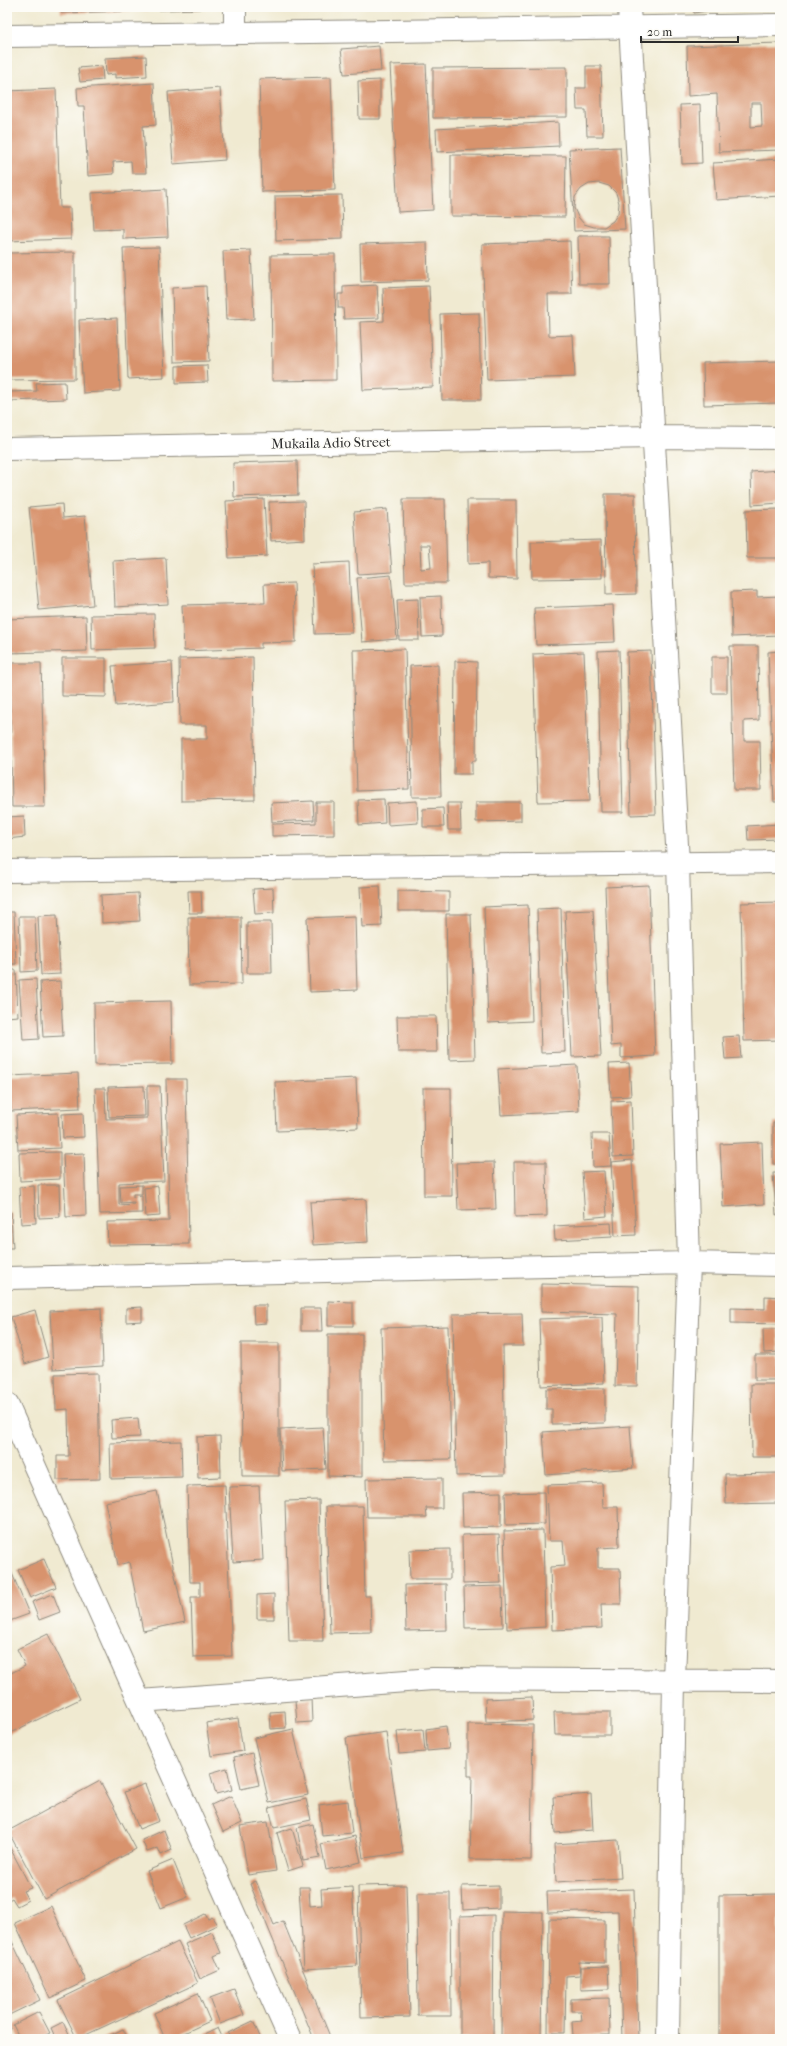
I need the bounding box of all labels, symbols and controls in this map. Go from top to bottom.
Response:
scale bar [641,18,738,44]
text: 20 m [647,25,672,39]
street label: Mukaila Adio Street [271,433,391,453]

